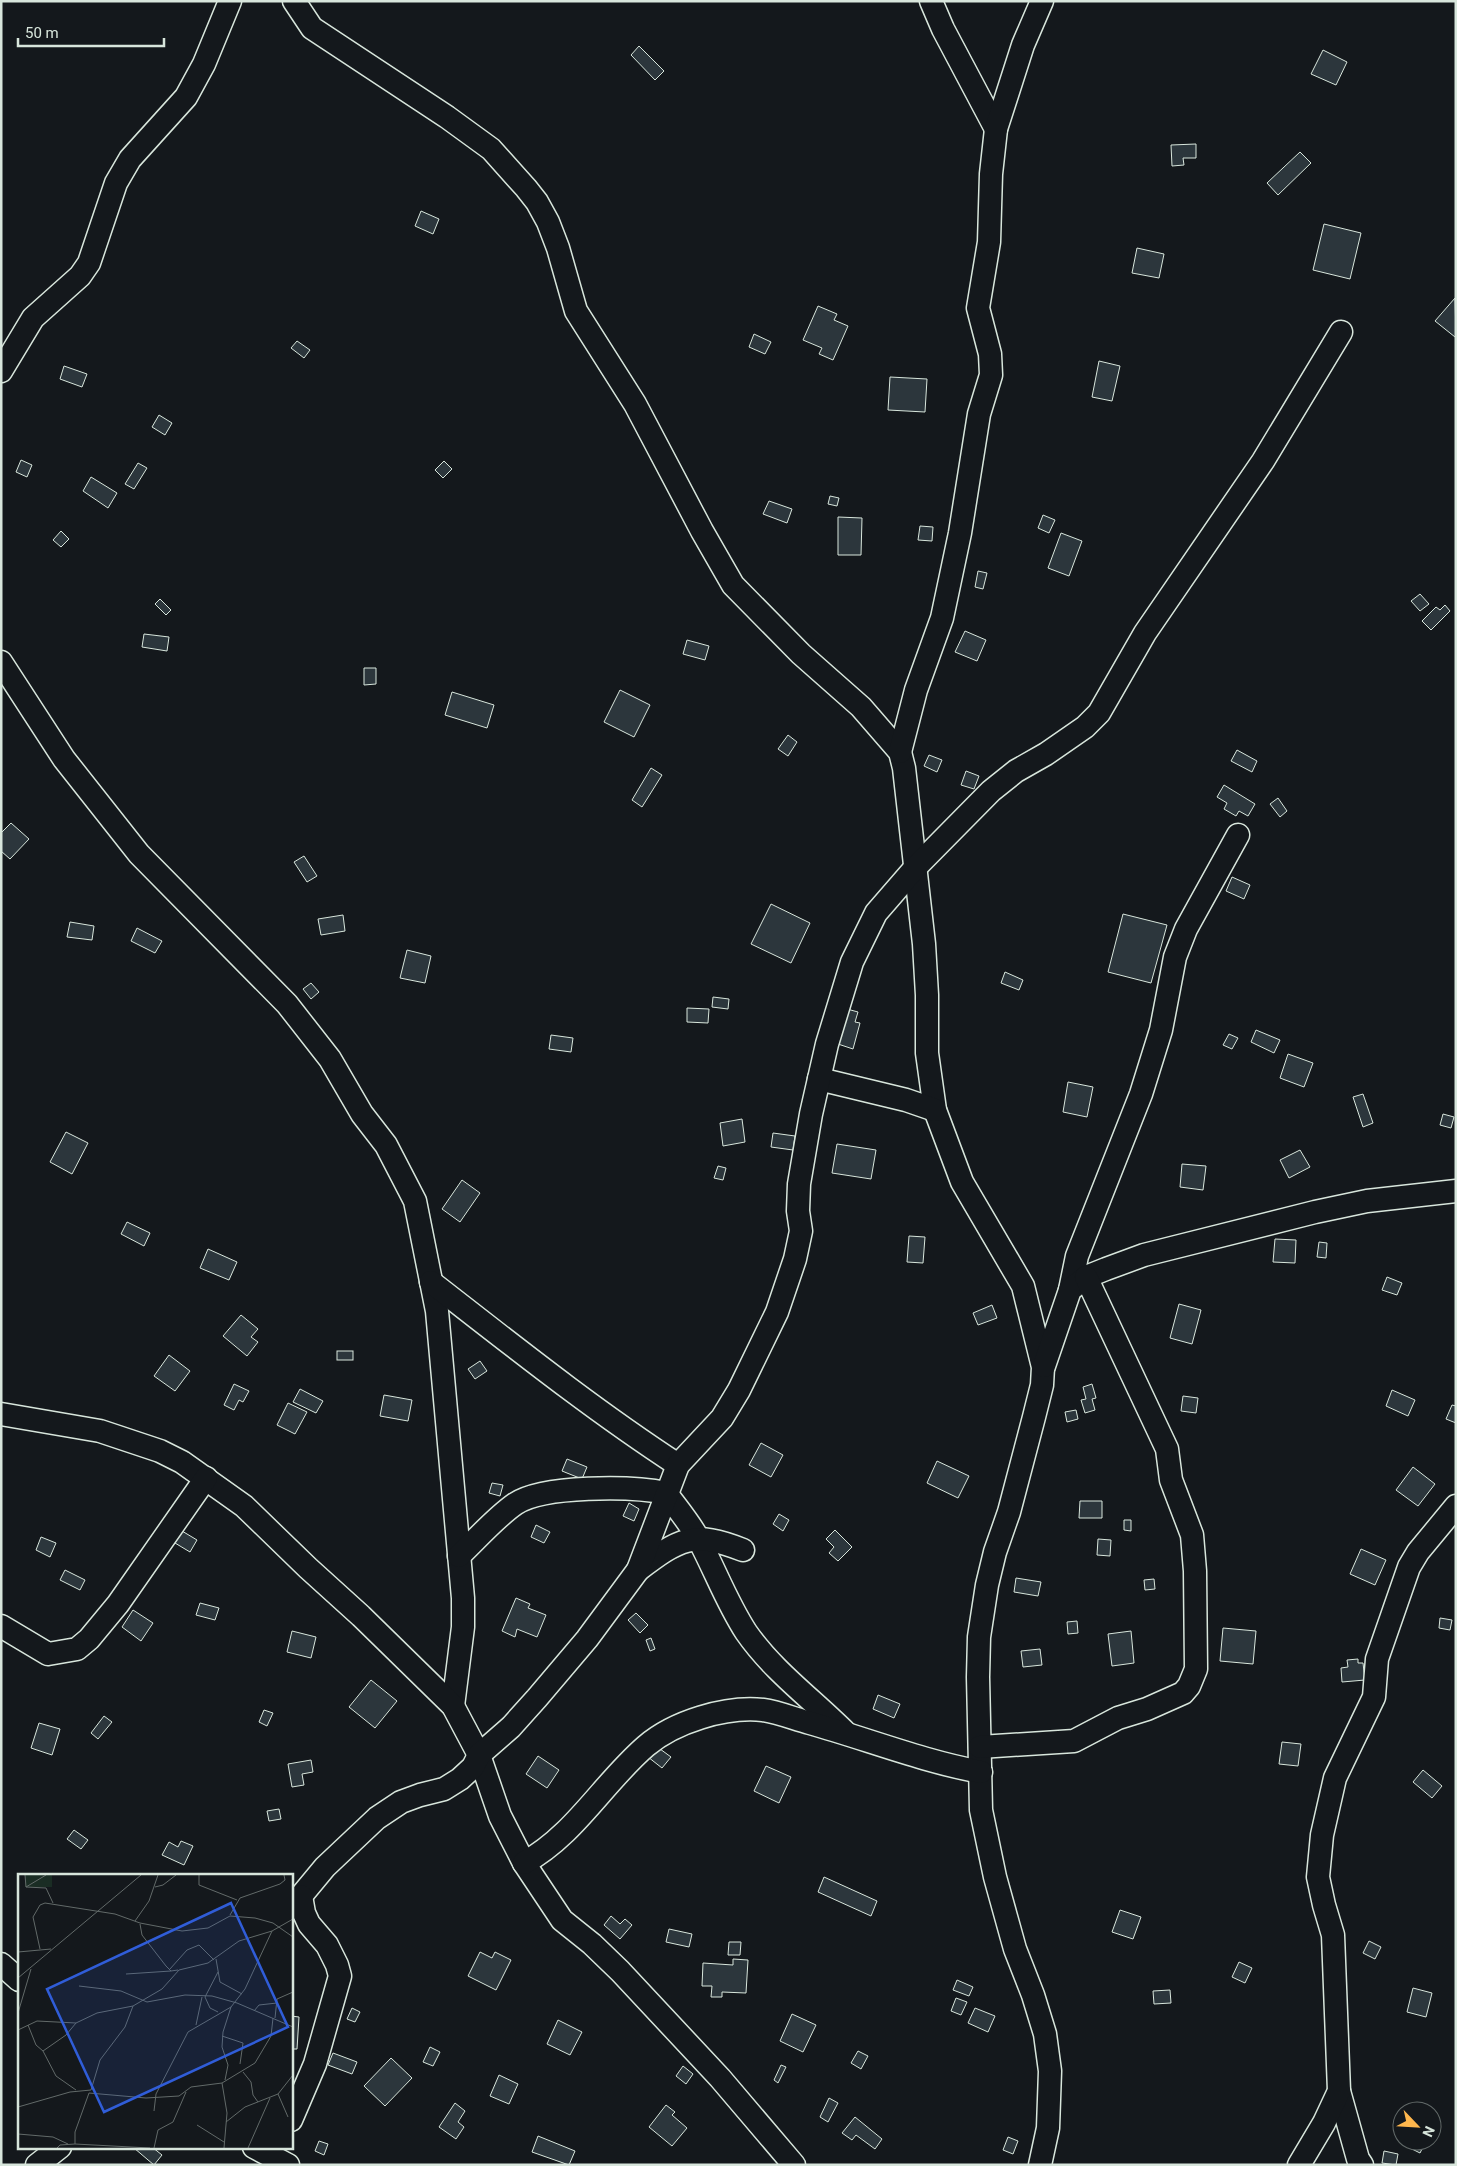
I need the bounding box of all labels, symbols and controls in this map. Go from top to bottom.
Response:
scale bar [18,15,164,47]
text: 50 m [25,24,59,42]
inset map [18,1874,292,2148]
north arrow [1392,2101,1442,2151]
text: N [1419,2124,1438,2139]

